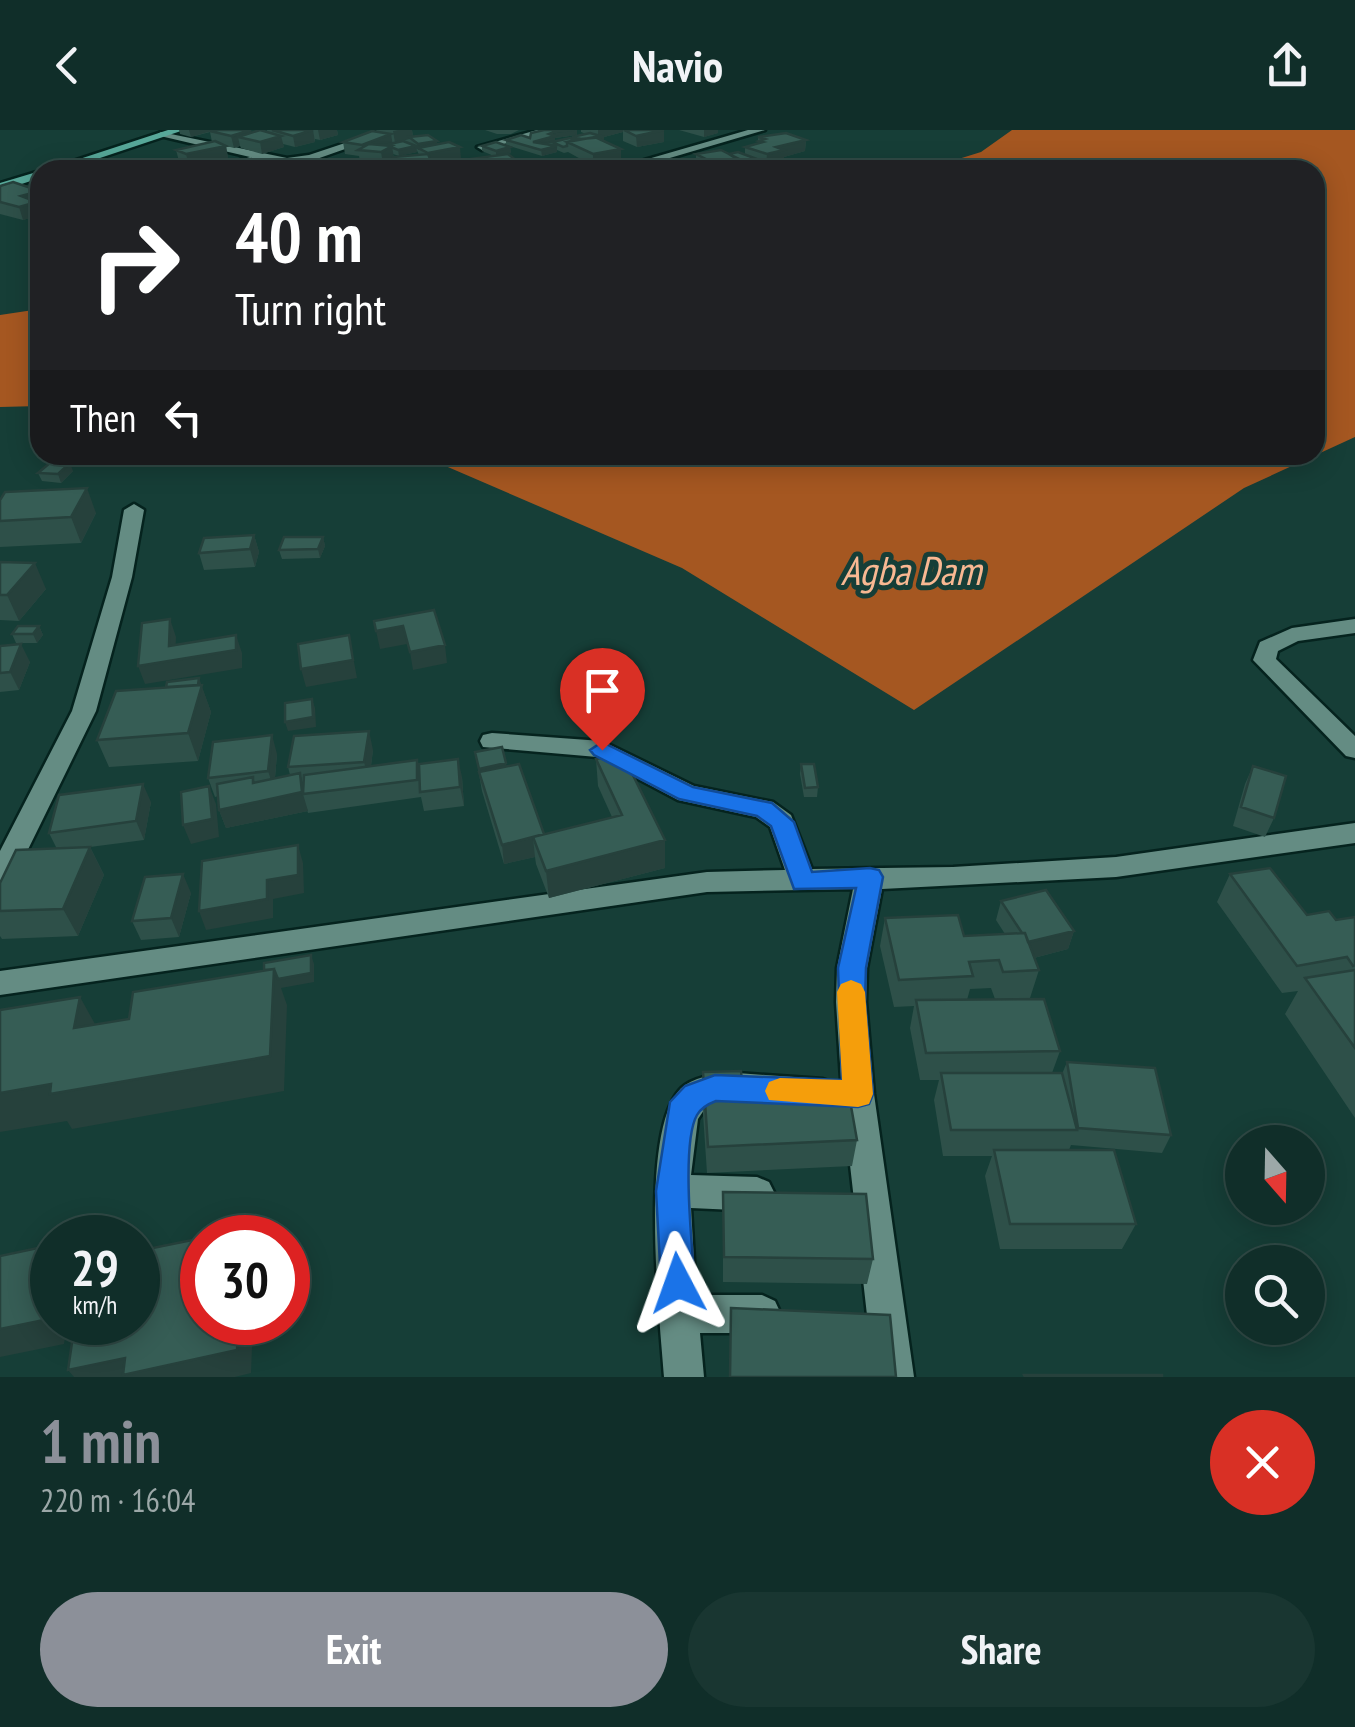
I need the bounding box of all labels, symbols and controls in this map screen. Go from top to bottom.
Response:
text: Navio [632,36,723,94]
icon: back [40,38,95,93]
icon: share [1260,38,1315,93]
text: 40 m [235,191,363,281]
icon: right [70,200,200,330]
text: Turn right [235,279,386,337]
icon: left [156,390,211,445]
text: Then [70,393,136,442]
water label: Agba Dam [841,544,983,596]
pin [560,648,645,751]
icon: arrive [575,663,630,718]
north arrow [1225,1125,1325,1225]
map controls [1225,1125,1325,1345]
speed limit sign: 30 [180,1215,310,1345]
position arrow [626,1231,730,1335]
text: 29 [71,1235,119,1300]
button: search [1225,1245,1325,1345]
text: km/h [73,1289,117,1321]
text: 1 min [40,1402,161,1480]
button: close [1210,1410,1315,1515]
text: 220 m · 16:04 [40,1479,195,1521]
button: Exit [40,1592,668,1707]
button: Share [688,1592,1315,1707]

